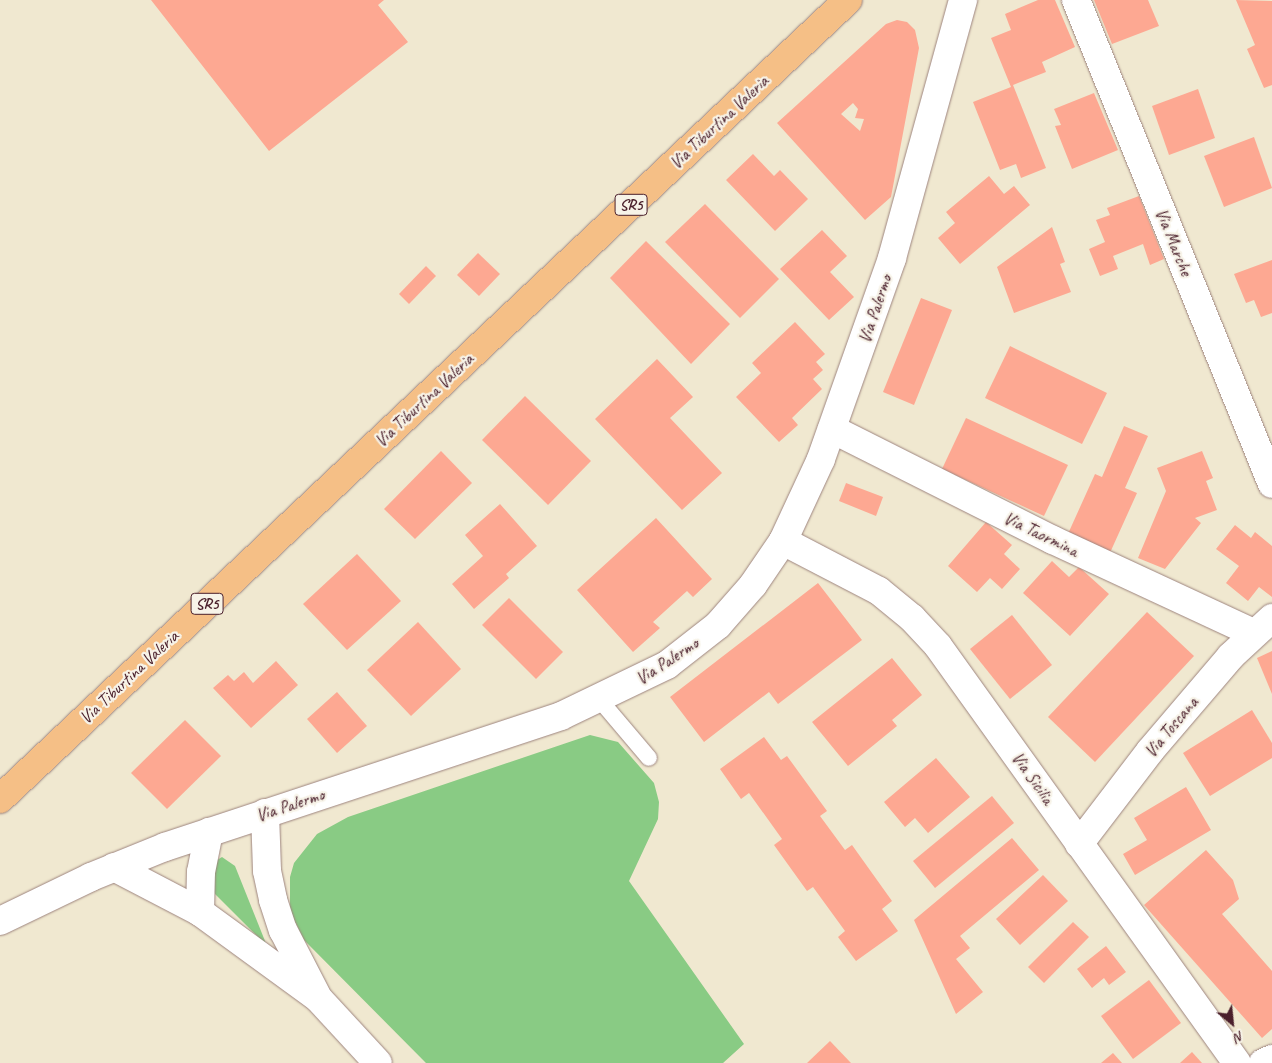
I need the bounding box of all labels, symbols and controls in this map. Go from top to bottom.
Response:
street label: Via Tiburtina Valeria [665,70,773,174]
road number: SR5 [614,192,648,218]
street label: Via Marche [1151,205,1197,279]
street label: Via Palermo [853,272,897,346]
street label: Via Tiburtina Valeria [370,348,478,452]
street label: Via Taormina [1000,506,1082,562]
road number: SR5 [190,590,224,618]
street label: Via Tiburtina Valeria [75,625,183,729]
street label: Via Palermo [631,633,703,689]
street label: Via Toscana [1140,693,1202,761]
street label: Via Sicilia [1007,747,1059,809]
street label: Via Palermo [253,784,327,826]
north arrow [1207,998,1257,1048]
text: N [1231,1027,1247,1046]

